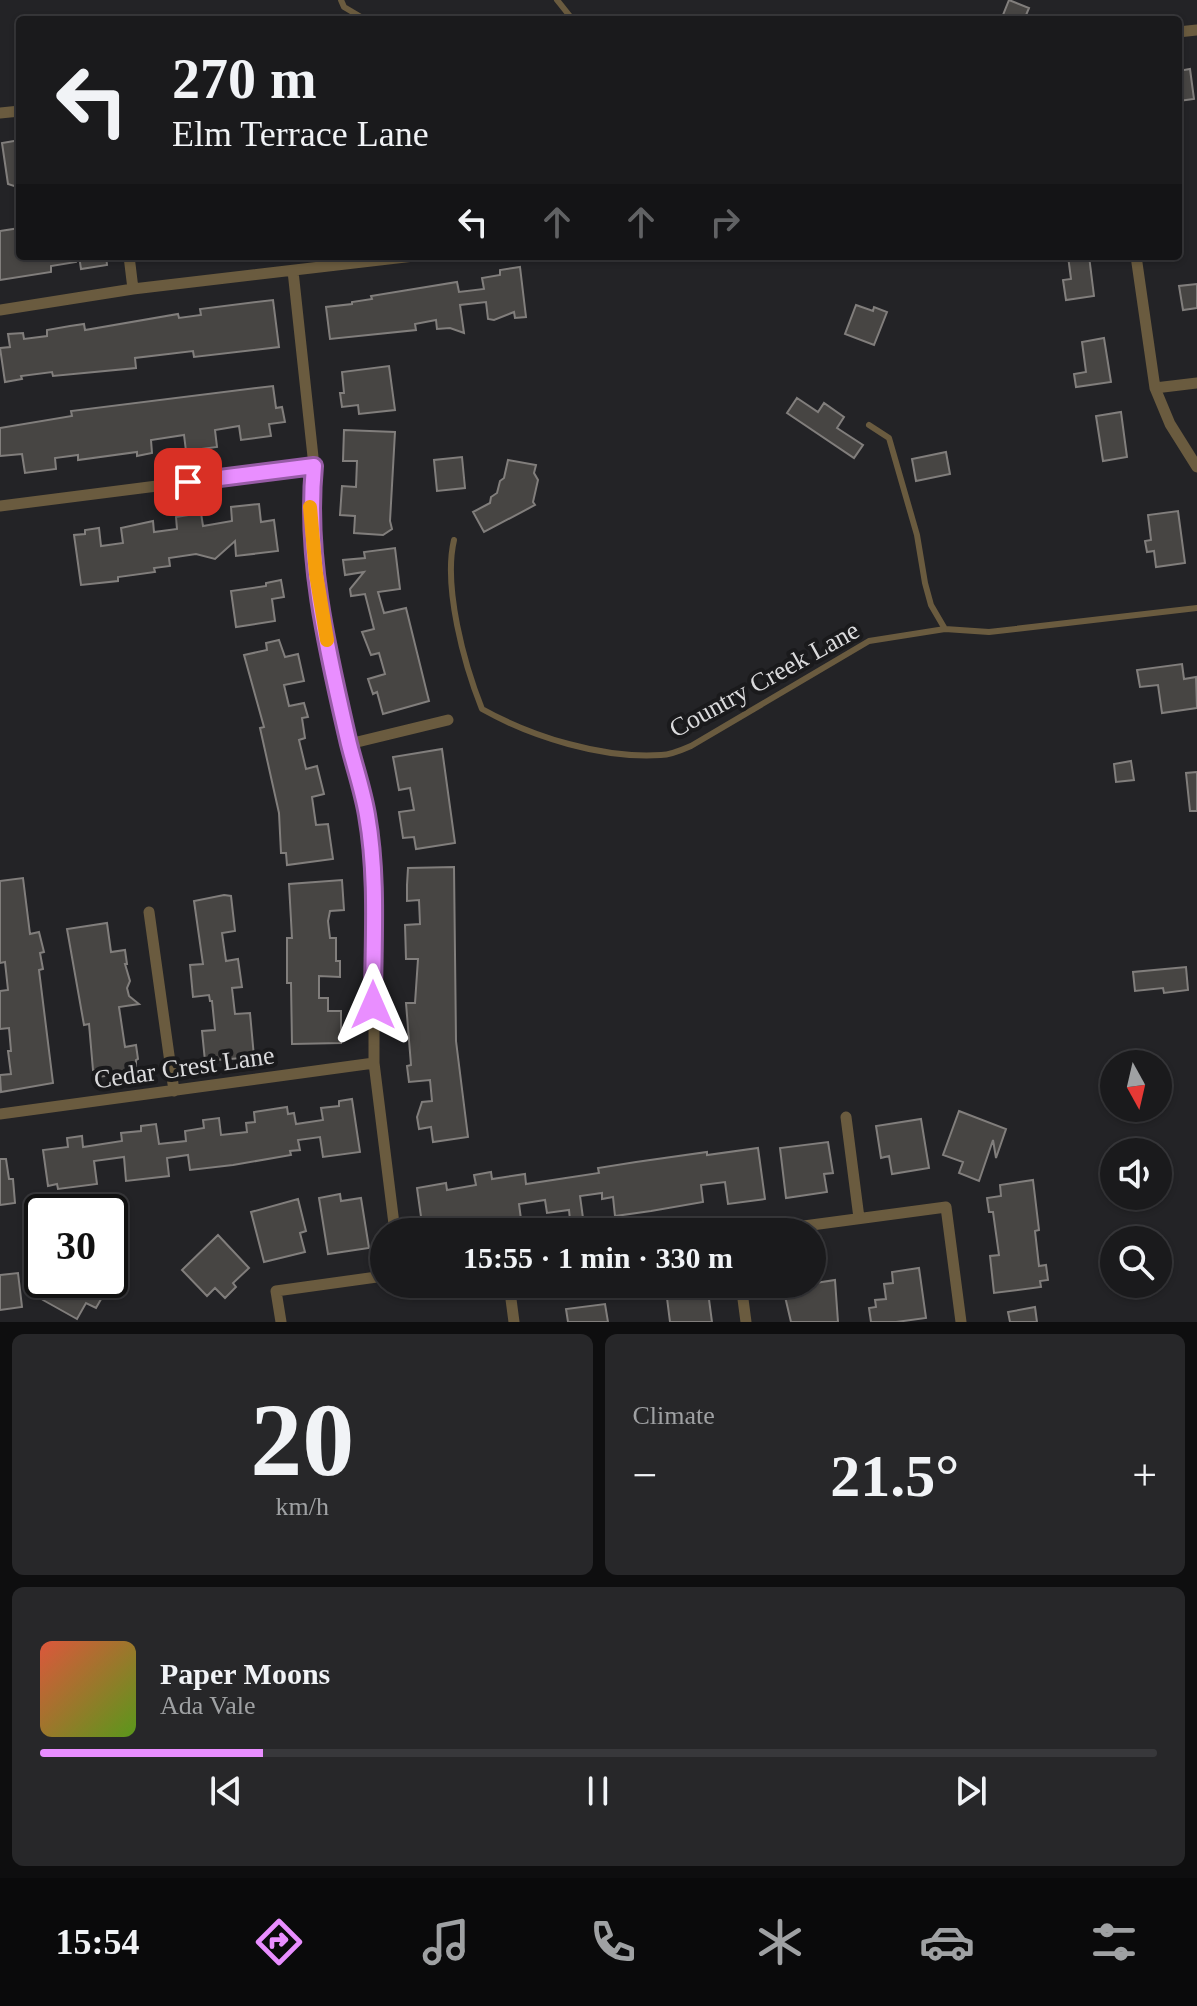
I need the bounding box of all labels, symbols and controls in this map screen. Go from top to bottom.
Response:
icon: left [40,48,144,152]
text: 270 m [172,48,317,110]
text: Elm Terrace Lane [172,114,429,154]
icon: left [451,200,495,244]
icon: ahead [535,200,579,244]
icon: ahead [619,200,663,244]
icon: right [703,200,747,244]
pin [154,448,222,516]
icon: arrive [166,460,210,504]
street label: Country Creek Lane [664,615,864,744]
position arrow [331,963,415,1047]
street label: Cedar Crest Lane [92,1040,276,1095]
north arrow [1100,1050,1172,1122]
map controls [1100,1050,1172,1298]
button: sound [1100,1138,1172,1210]
speed limit sign: 30 [24,1194,128,1298]
button: search [1100,1226,1172,1298]
text: 15:55 · 1 min · 330 m [463,1241,733,1274]
text: 20 [250,1382,354,1497]
text: Climate [633,1401,715,1430]
text: 21.5° [830,1443,959,1509]
text: − [633,1451,657,1500]
text: + [1132,1451,1157,1500]
text: km/h [276,1492,329,1521]
text: Paper Moons [160,1657,330,1690]
text: Ada Vale [160,1691,256,1720]
icon: previous [204,1769,248,1813]
icon: pause [576,1769,620,1813]
icon: next [949,1769,993,1813]
icon: directions [251,1914,307,1970]
icon: music [418,1914,474,1970]
icon: phone [585,1914,641,1970]
icon: climate [752,1914,808,1970]
icon: car [919,1914,975,1970]
icon: filters [1086,1914,1142,1970]
text: 15:54 [56,1922,140,1962]

